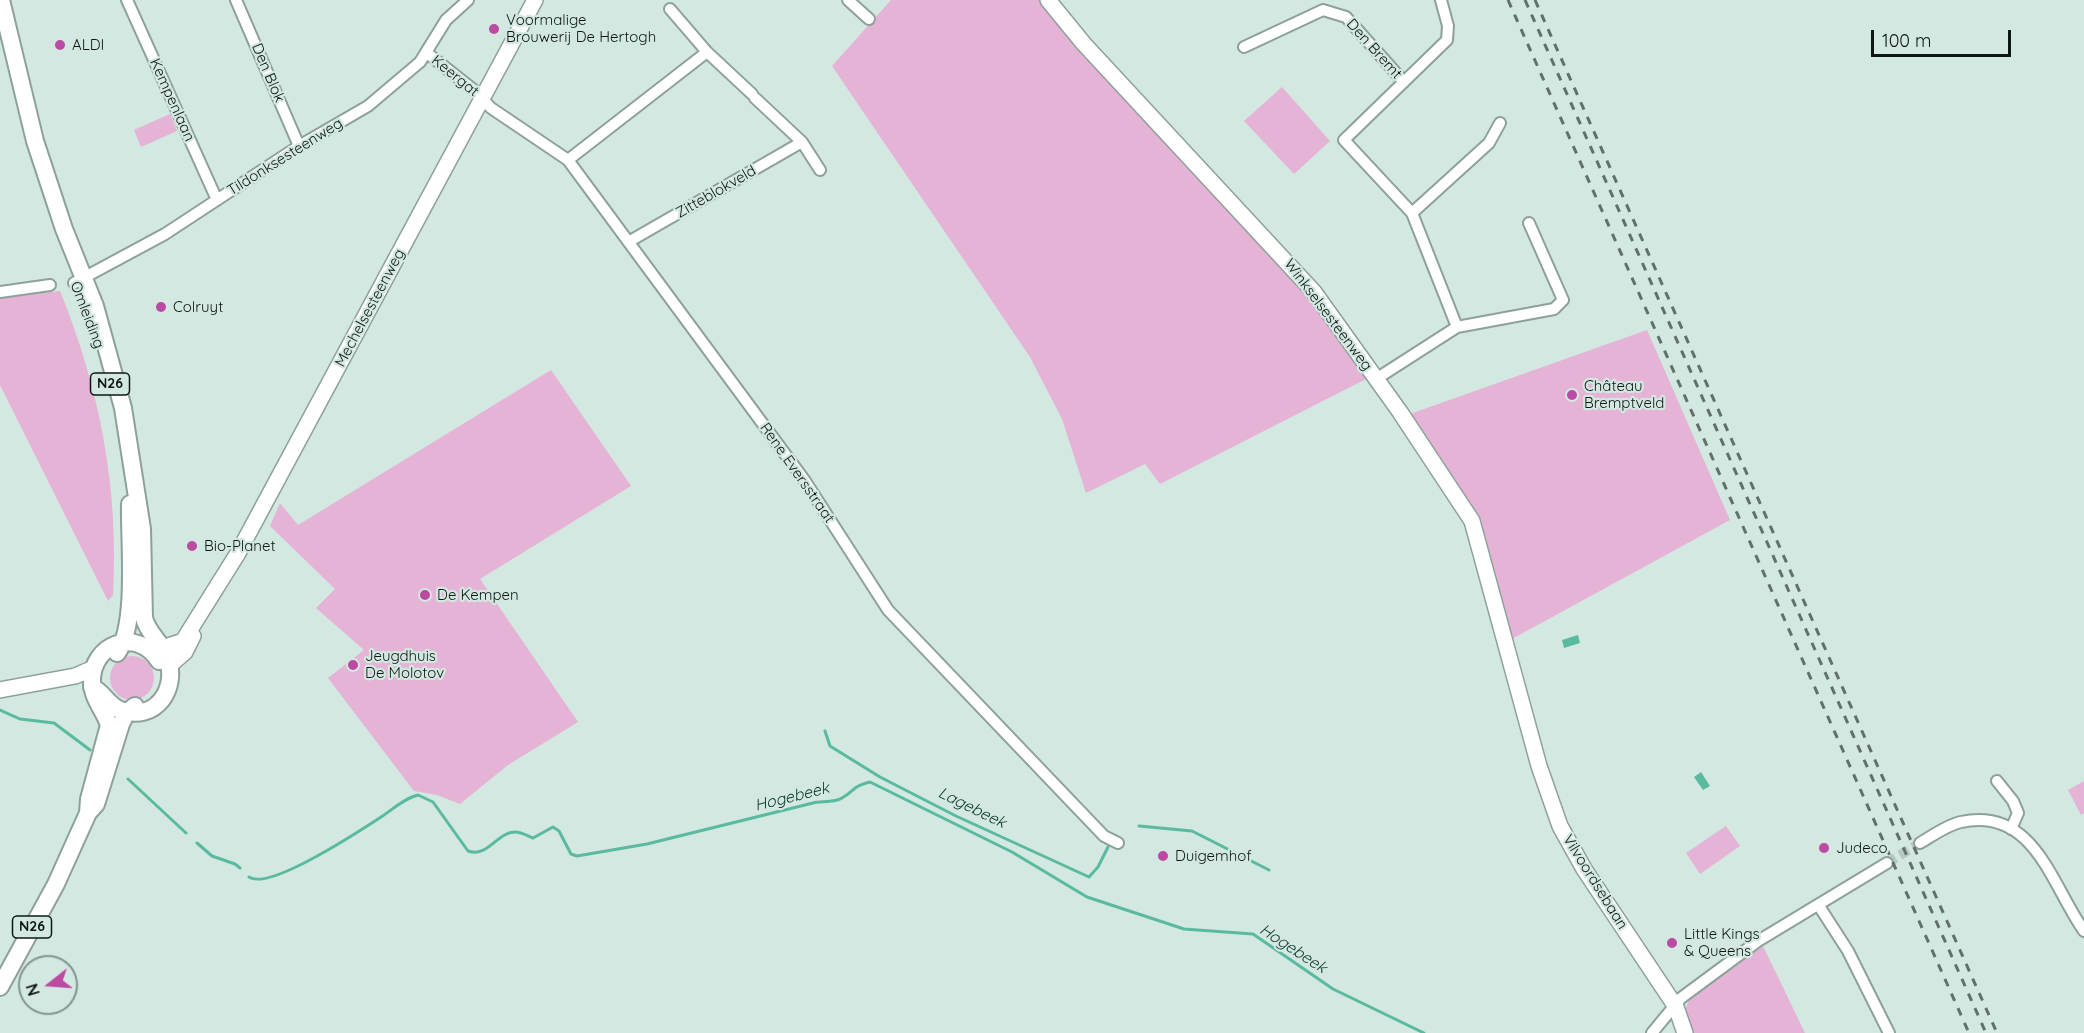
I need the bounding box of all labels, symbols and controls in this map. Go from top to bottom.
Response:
place label: Voormalige Brouwerij De Hertogh [506,11,656,46]
street label: Den Bremt [1342,15,1406,83]
scale bar [1874,18,2014,56]
marker: Voormalige Brouwerij De Hertogh [487,22,501,36]
text: 100 m [1882,29,1931,52]
place label: ALDI [72,36,104,54]
marker: ALDI [53,38,67,52]
street label: Den Blok [248,41,288,105]
street label: Keergat [428,51,482,101]
street label: Kempenlaan [146,56,198,144]
street label: Tildonksesteenweg [224,114,346,200]
street label: Zitteblokveld [673,162,759,222]
street label: Mechelsesteenweg [331,246,409,370]
street label: Winkselsesteenweg [1280,255,1376,375]
street label: Omleiding [66,279,108,351]
place label: Colruyt [173,298,223,316]
marker: Colruyt [154,300,168,314]
road number: N26 [90,373,130,395]
place label: Château Bremptveld [1584,377,1664,412]
marker: Château Bremptveld [1565,388,1579,402]
street label: Rene Eversstraat [756,419,838,527]
place label: Bio-Planet [204,537,276,555]
marker: Bio-Planet [185,539,199,553]
place label: De Kempen [437,586,519,604]
marker: De Kempen [418,588,432,602]
place label: Jeugdhuis De Molotov [365,647,444,682]
marker: Jeugdhuis De Molotov [346,658,360,672]
water label: Hogebeek [753,778,831,816]
water label: Lagebeek [935,783,1009,833]
street label: Vilvoordsebaan [1559,831,1631,933]
place label: Judeco [1836,839,1888,857]
marker: Judeco [1817,841,1831,855]
place label: Duigemhof [1175,847,1252,865]
marker: Duigemhof [1156,849,1170,863]
road number: N26 [12,916,51,938]
water label: Hogebeek [1256,920,1330,978]
place label: Little Kings & Queens [1684,925,1759,960]
marker: Little Kings & Queens [1665,936,1679,950]
north arrow [18,955,78,1015]
text: N [21,981,44,998]

